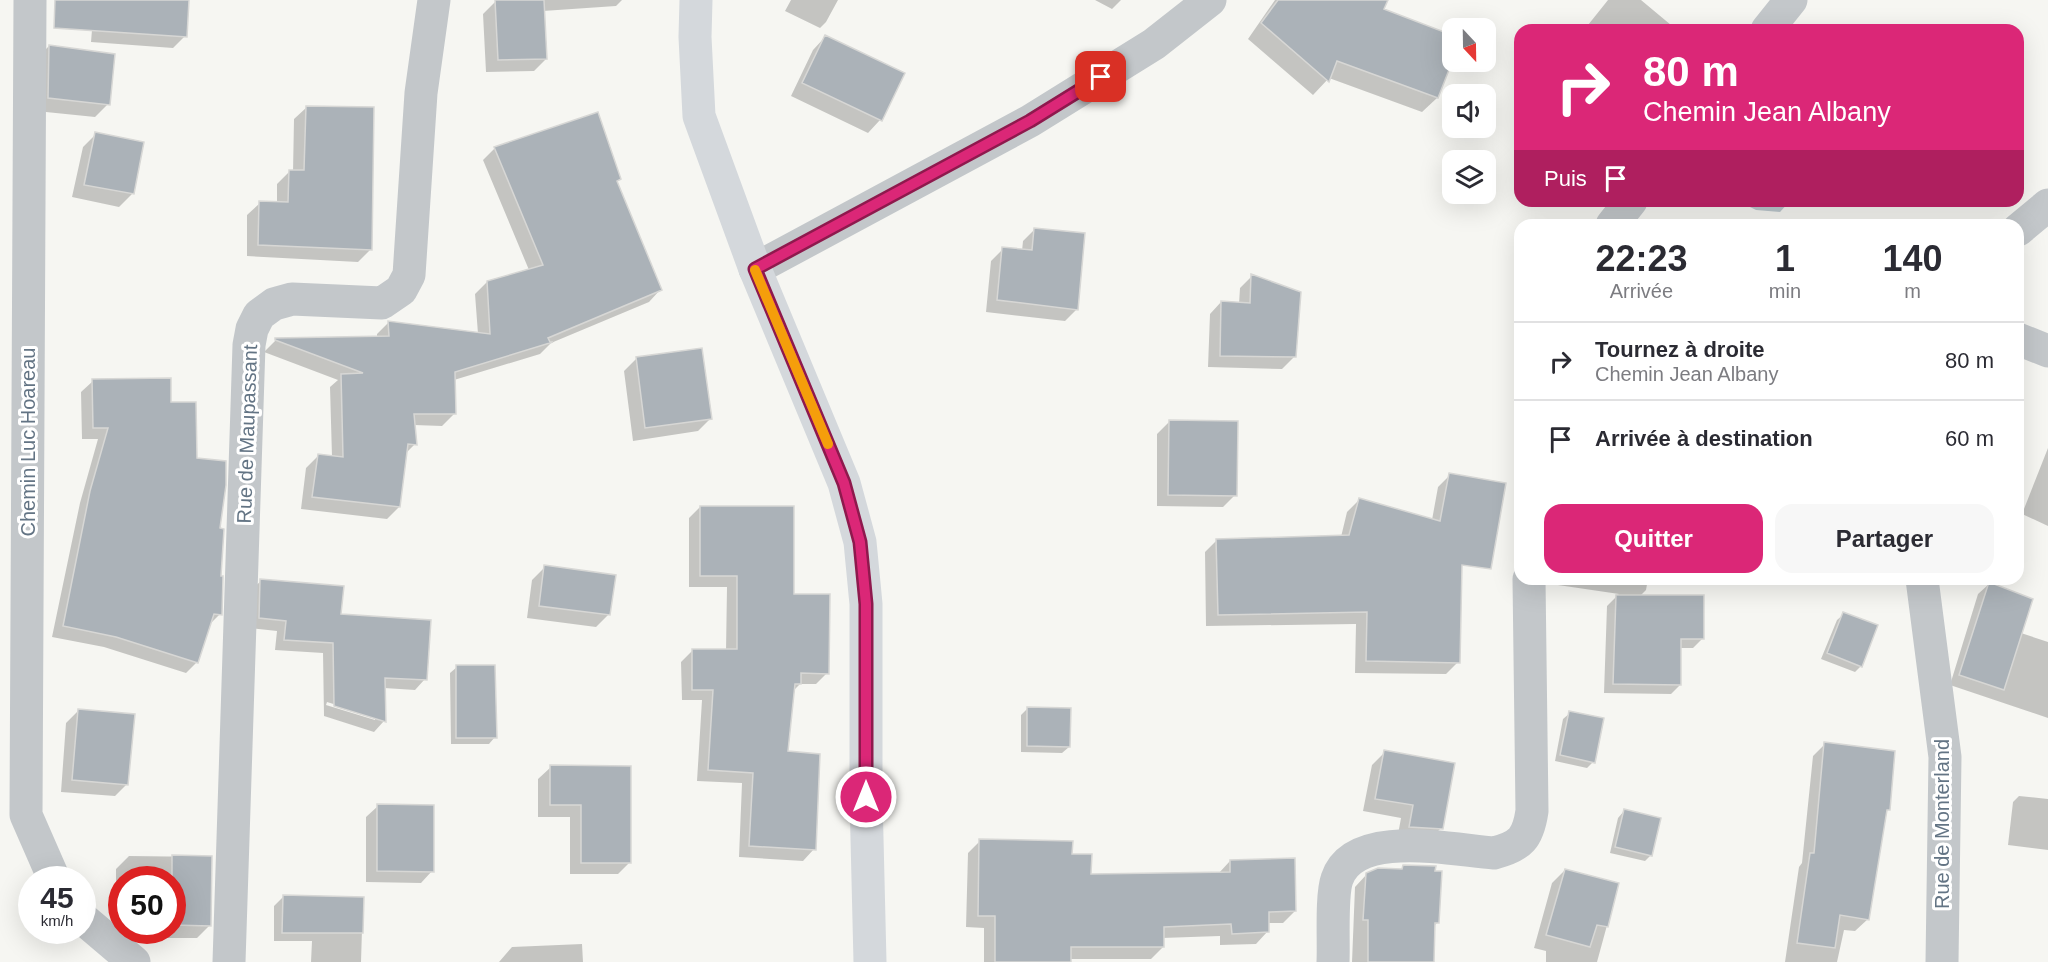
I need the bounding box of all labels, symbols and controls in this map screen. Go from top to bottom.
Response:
north arrow [1442,18,1496,72]
map controls [1442,18,1496,204]
icon: right [1544,48,1622,126]
text: 80 m [1643,48,1739,95]
pin [1075,51,1126,102]
icon: arrive [1084,60,1117,93]
button: sound [1442,84,1496,138]
text: Chemin Jean Albany [1643,97,1891,127]
button: layers [1442,150,1496,204]
icon: arrive [1599,162,1632,195]
text: Puis [1544,166,1587,191]
text: 22:23 [1595,238,1687,279]
text: 1 [1775,238,1795,279]
text: 140 [1882,238,1943,279]
text: Arrivée [1610,280,1673,302]
text: min [1769,280,1801,302]
text: m [1904,280,1921,302]
text: Tournez à droite [1595,337,1765,362]
street label: Rue de Maupassant [233,344,261,524]
icon: right [1544,345,1577,378]
street label: Chemin Luc Hoareau [17,348,39,537]
text: 80 m [1945,348,1994,373]
text: Chemin Jean Albany [1595,363,1778,385]
icon: arrive [1544,423,1577,456]
text: Arrivée à destination [1595,426,1813,451]
text: 60 m [1945,426,1994,451]
button: Quitter [1544,504,1763,573]
button: Partager [1775,504,1994,573]
street label: Rue de Monterland [1931,739,1953,909]
position arrow [834,765,898,829]
speed limit sign: 50 [108,866,186,944]
text: 45 [40,881,74,914]
text: km/h [41,912,73,929]

